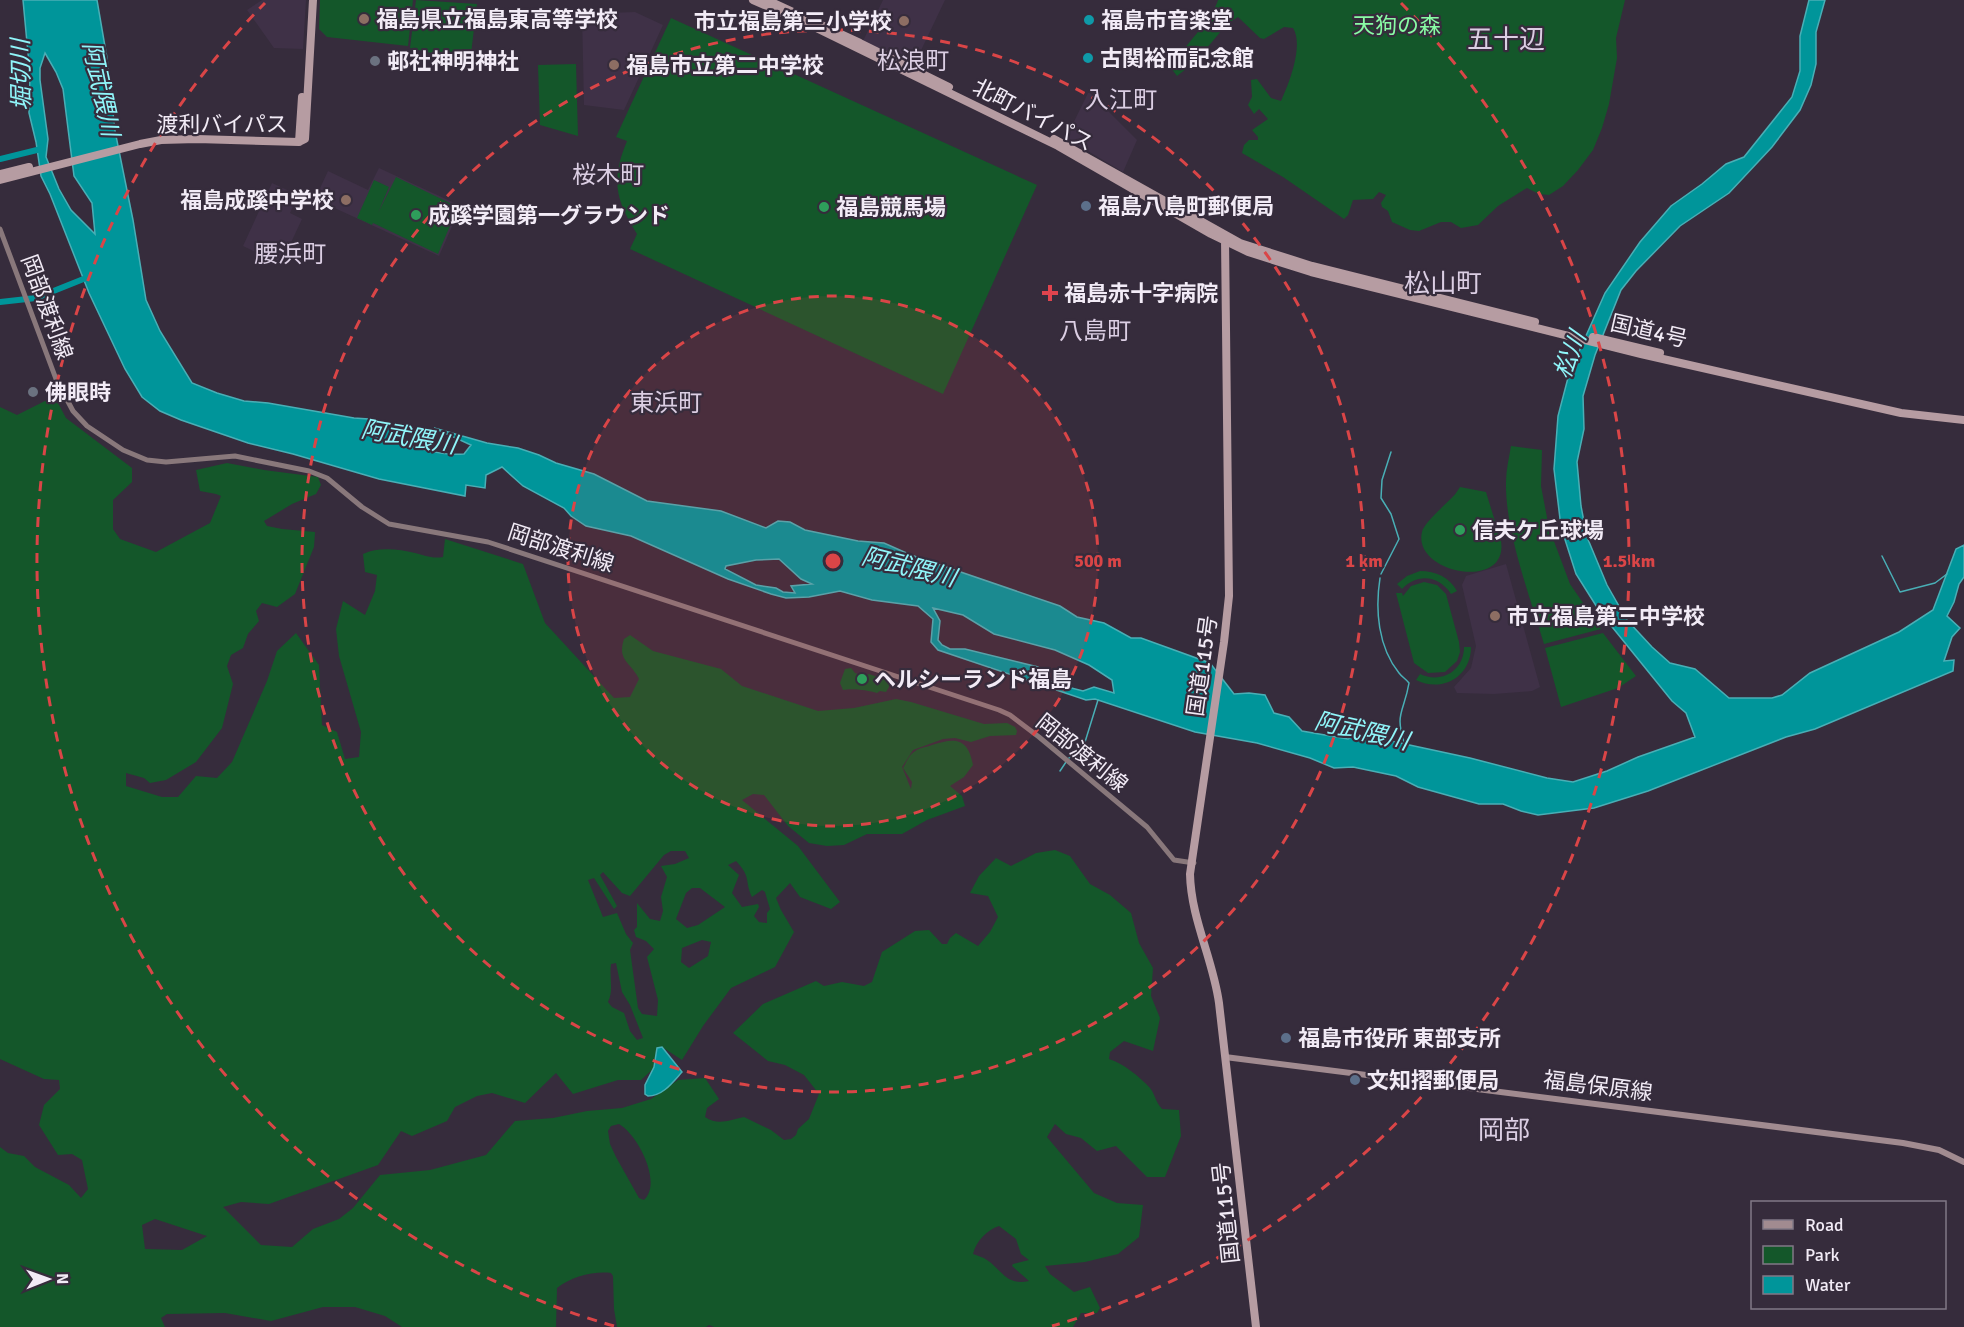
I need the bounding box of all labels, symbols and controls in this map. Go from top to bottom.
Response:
place label: 福島県立福島東高等学校 [376,6,618,33]
place label: 福島市音楽堂 [1101,7,1233,34]
place label: 市立福島第三小学校 [694,8,892,35]
marker: 福島県立福島東高等学校 [357,12,371,26]
park label: 天狗の森 [1353,12,1441,39]
marker: 福島市音楽堂 [1082,13,1096,27]
marker: 市立福島第三小学校 [897,14,911,28]
district label: 五十辺 [1467,24,1545,56]
water label: 堀切川 [5,36,37,111]
water label: 阿武隈川 [76,39,126,142]
place label: 古関裕而記念館 [1100,45,1254,72]
district label: 松浪町 [877,46,949,76]
place label: 邨社神明神社 [387,48,519,75]
marker: 古関裕而記念館 [1081,51,1095,65]
place label: 福島市立第二中学校 [626,52,824,79]
marker: 邨社神明神社 [368,54,382,68]
marker: 福島市立第二中学校 [607,58,621,72]
street label: 北町バイパス [968,73,1098,157]
district label: 入江町 [1085,85,1157,115]
street label: 渡利バイパス [156,111,288,138]
district label: 桜木町 [572,160,644,190]
place label: 福島成蹊中学校 [180,187,334,214]
marker: 福島成蹊中学校 [339,193,353,207]
place label: 福島八島町郵便局 [1098,193,1274,220]
place label: 福島競馬場 [836,194,946,221]
marker: 福島八島町郵便局 [1079,199,1093,213]
marker: 福島競馬場 [817,200,831,214]
place label: 成蹊学園第一グラウンド [428,202,670,229]
marker: 成蹊学園第一グラウンド [409,208,423,222]
district label: 腰浜町 [254,239,326,269]
street label: 岡部渡利線 [16,251,78,363]
district label: 松山町 [1404,268,1482,300]
place label: 福島赤十字病院 [1064,280,1218,307]
marker: 福島赤十字病院 [1041,284,1059,302]
street label: 国道4号 [1608,309,1690,353]
district label: 八島町 [1059,316,1131,346]
water label: 松川 [1547,324,1594,383]
place label: 佛眼時 [45,379,111,406]
marker: 佛眼時 [26,385,40,399]
district label: 東浜町 [630,388,702,418]
water label: 阿武隈川 [359,414,462,461]
place label: 信夫ケ丘球場 [1472,517,1604,544]
street label: 岡部渡利線 [505,518,617,578]
marker: 信夫ケ丘球場 [1453,523,1467,537]
water label: 阿武隈川 [859,541,962,594]
text: 500 m [1074,550,1122,572]
text: 1 km [1345,550,1383,572]
text: 1.5 km [1603,550,1655,572]
centre of rings [823,551,843,571]
place label: 市立福島第三中学校 [1507,603,1705,630]
marker: 市立福島第三中学校 [1488,609,1502,623]
street label: 国道115号 [1182,614,1222,718]
place label: ヘルシーランド福島 [874,666,1072,693]
marker: ヘルシーランド福島 [855,672,869,686]
water label: 阿武隈川 [1312,706,1415,757]
street label: 岡部渡利線 [1031,708,1133,798]
place label: 福島市役所 東部支所 [1298,1025,1501,1052]
marker: 福島市役所 東部支所 [1279,1031,1293,1045]
street label: 福島保原線 [1542,1066,1654,1106]
place label: 文知摺郵便局 [1367,1067,1499,1094]
marker: 文知摺郵便局 [1348,1073,1362,1087]
district label: 岡部 [1478,1115,1530,1147]
street label: 国道115号 [1207,1161,1245,1265]
legend [1751,1201,1946,1309]
text: Road [1805,1214,1844,1236]
text: Park [1805,1244,1840,1266]
north arrow [18,1249,78,1309]
text: N [52,1273,72,1284]
text: Water [1805,1274,1851,1296]

